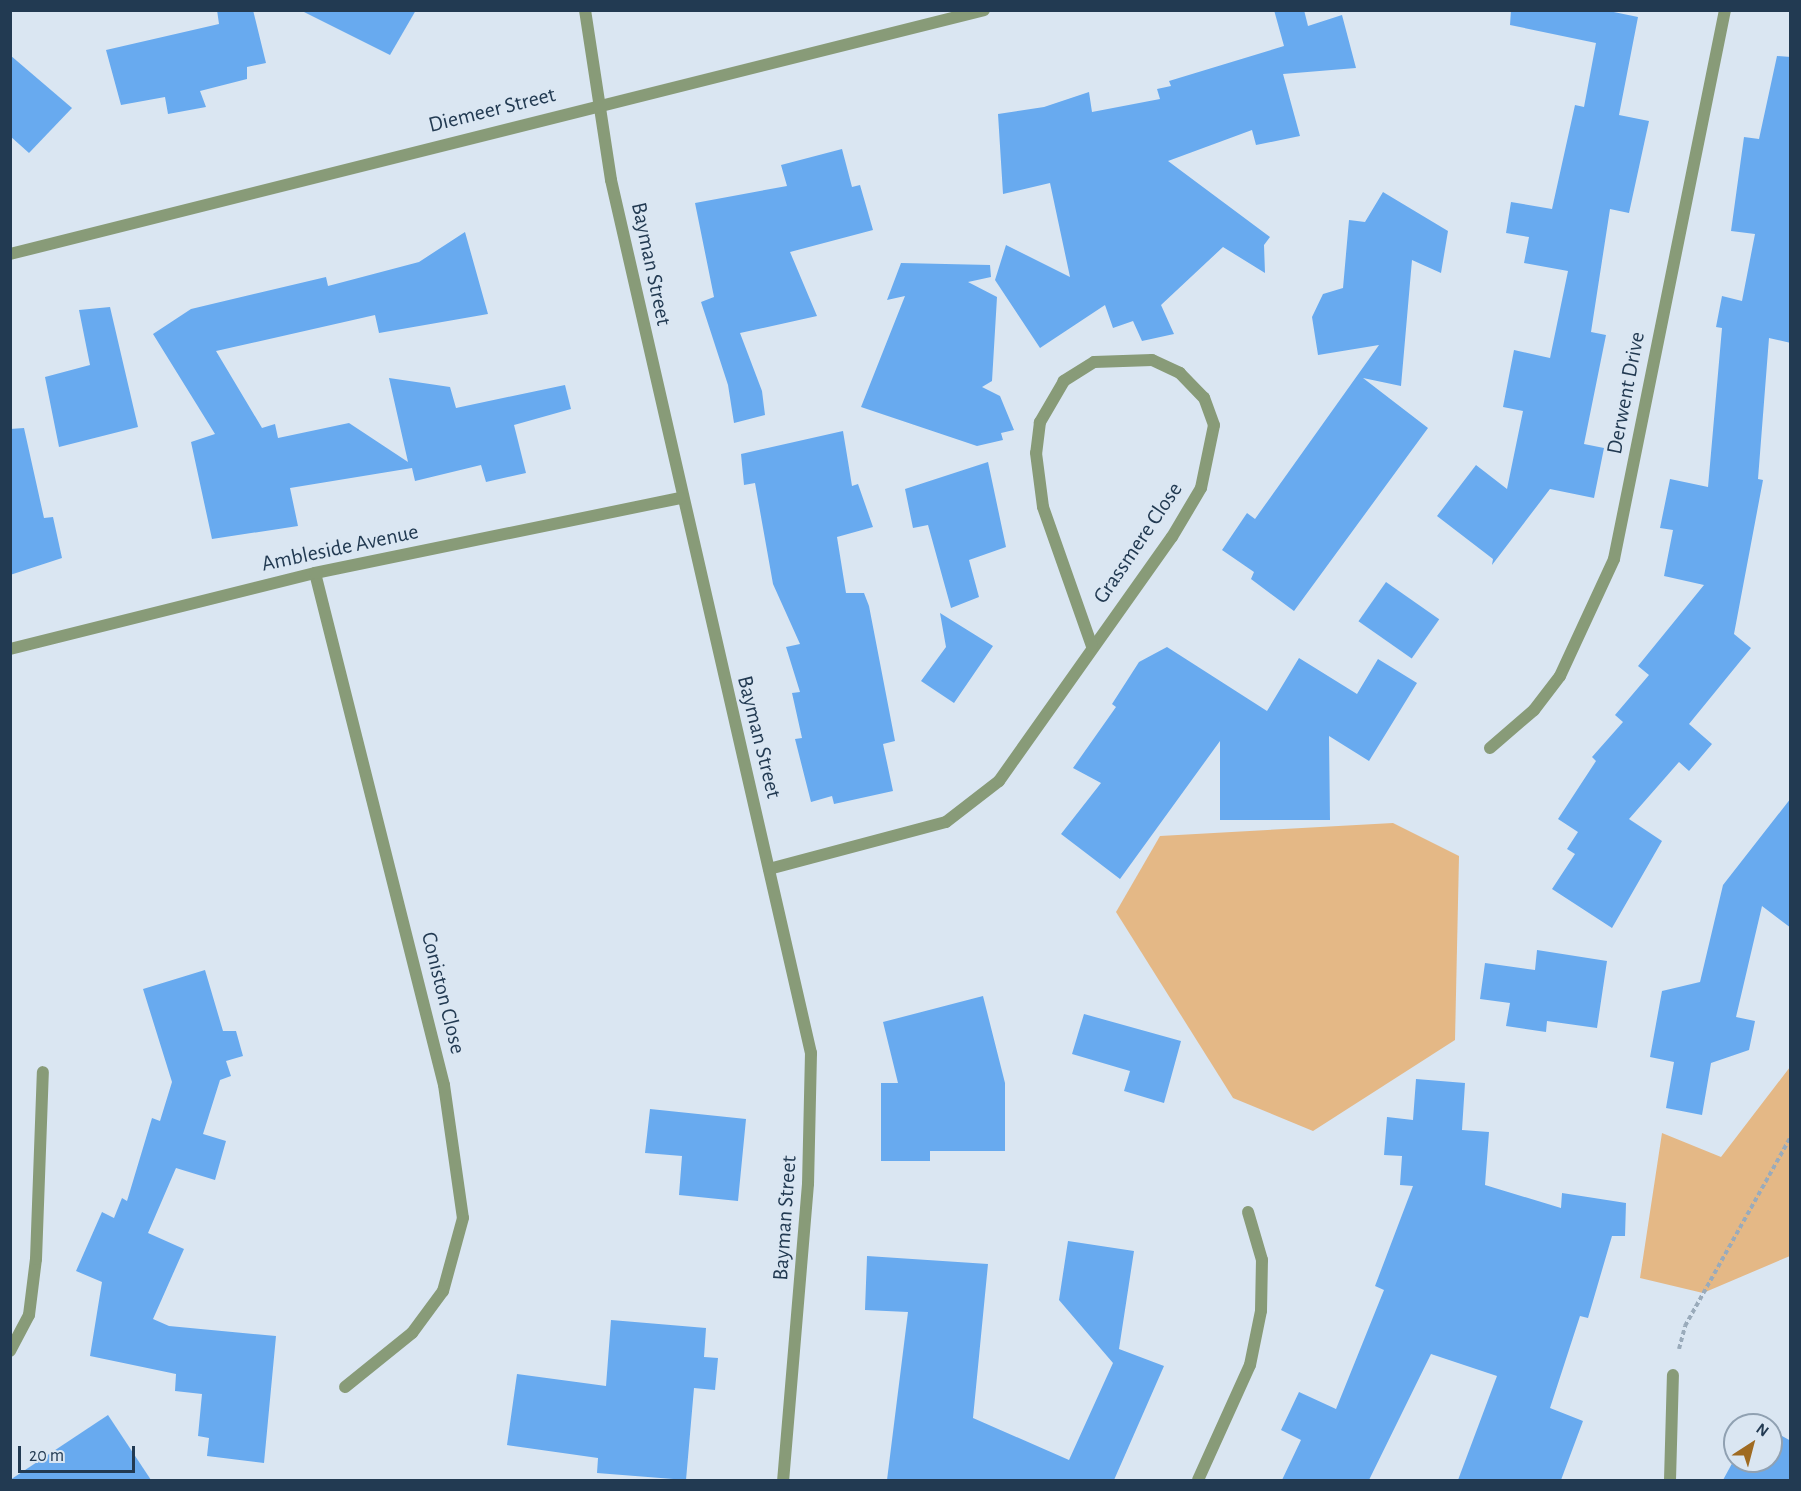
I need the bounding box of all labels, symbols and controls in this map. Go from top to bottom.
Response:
street label: Diemeer Street [426,81,558,139]
street label: Bayman Street [625,200,677,328]
street label: Derwent Drive [1601,330,1651,456]
street label: Grassmere Close [1088,477,1188,609]
street label: Ambleside Avenue [259,518,421,578]
street label: Bayman Street [731,673,787,801]
street label: Coniston Close [415,929,471,1057]
street label: Bayman Street [767,1155,803,1281]
north arrow [1723,1413,1783,1473]
text: N [1753,1420,1772,1440]
scale bar [21,1434,138,1472]
text: 20 m [29,1447,64,1465]

